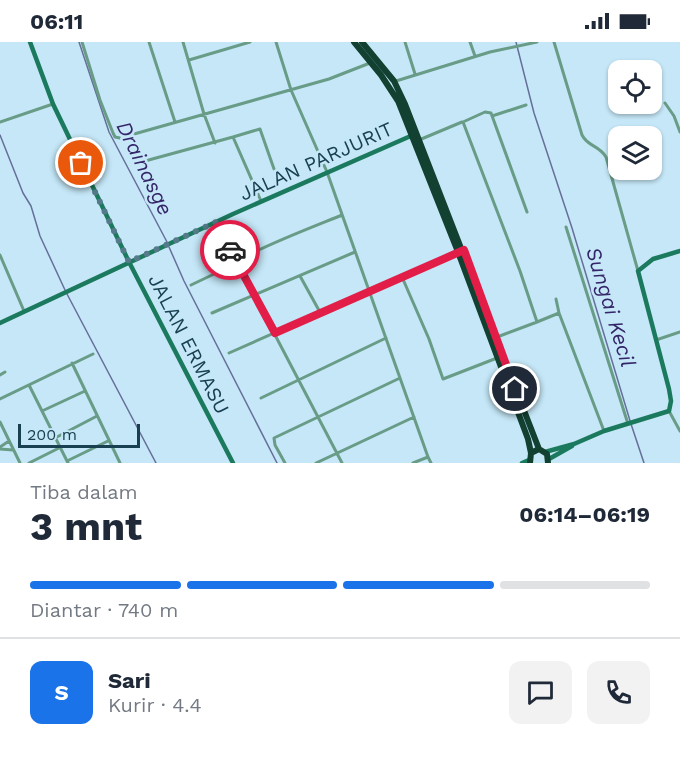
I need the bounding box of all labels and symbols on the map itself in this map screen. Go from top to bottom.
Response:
street label: JALAN PARJURIT [236,116,396,206]
water label: Drainasge [111,117,179,219]
pin [55,137,106,188]
courier [200,220,260,280]
water label: Sungai Kecil [581,244,641,370]
street label: JALAN ERMASU [143,270,235,418]
pin [489,363,540,414]
scale bar [18,421,140,448]

